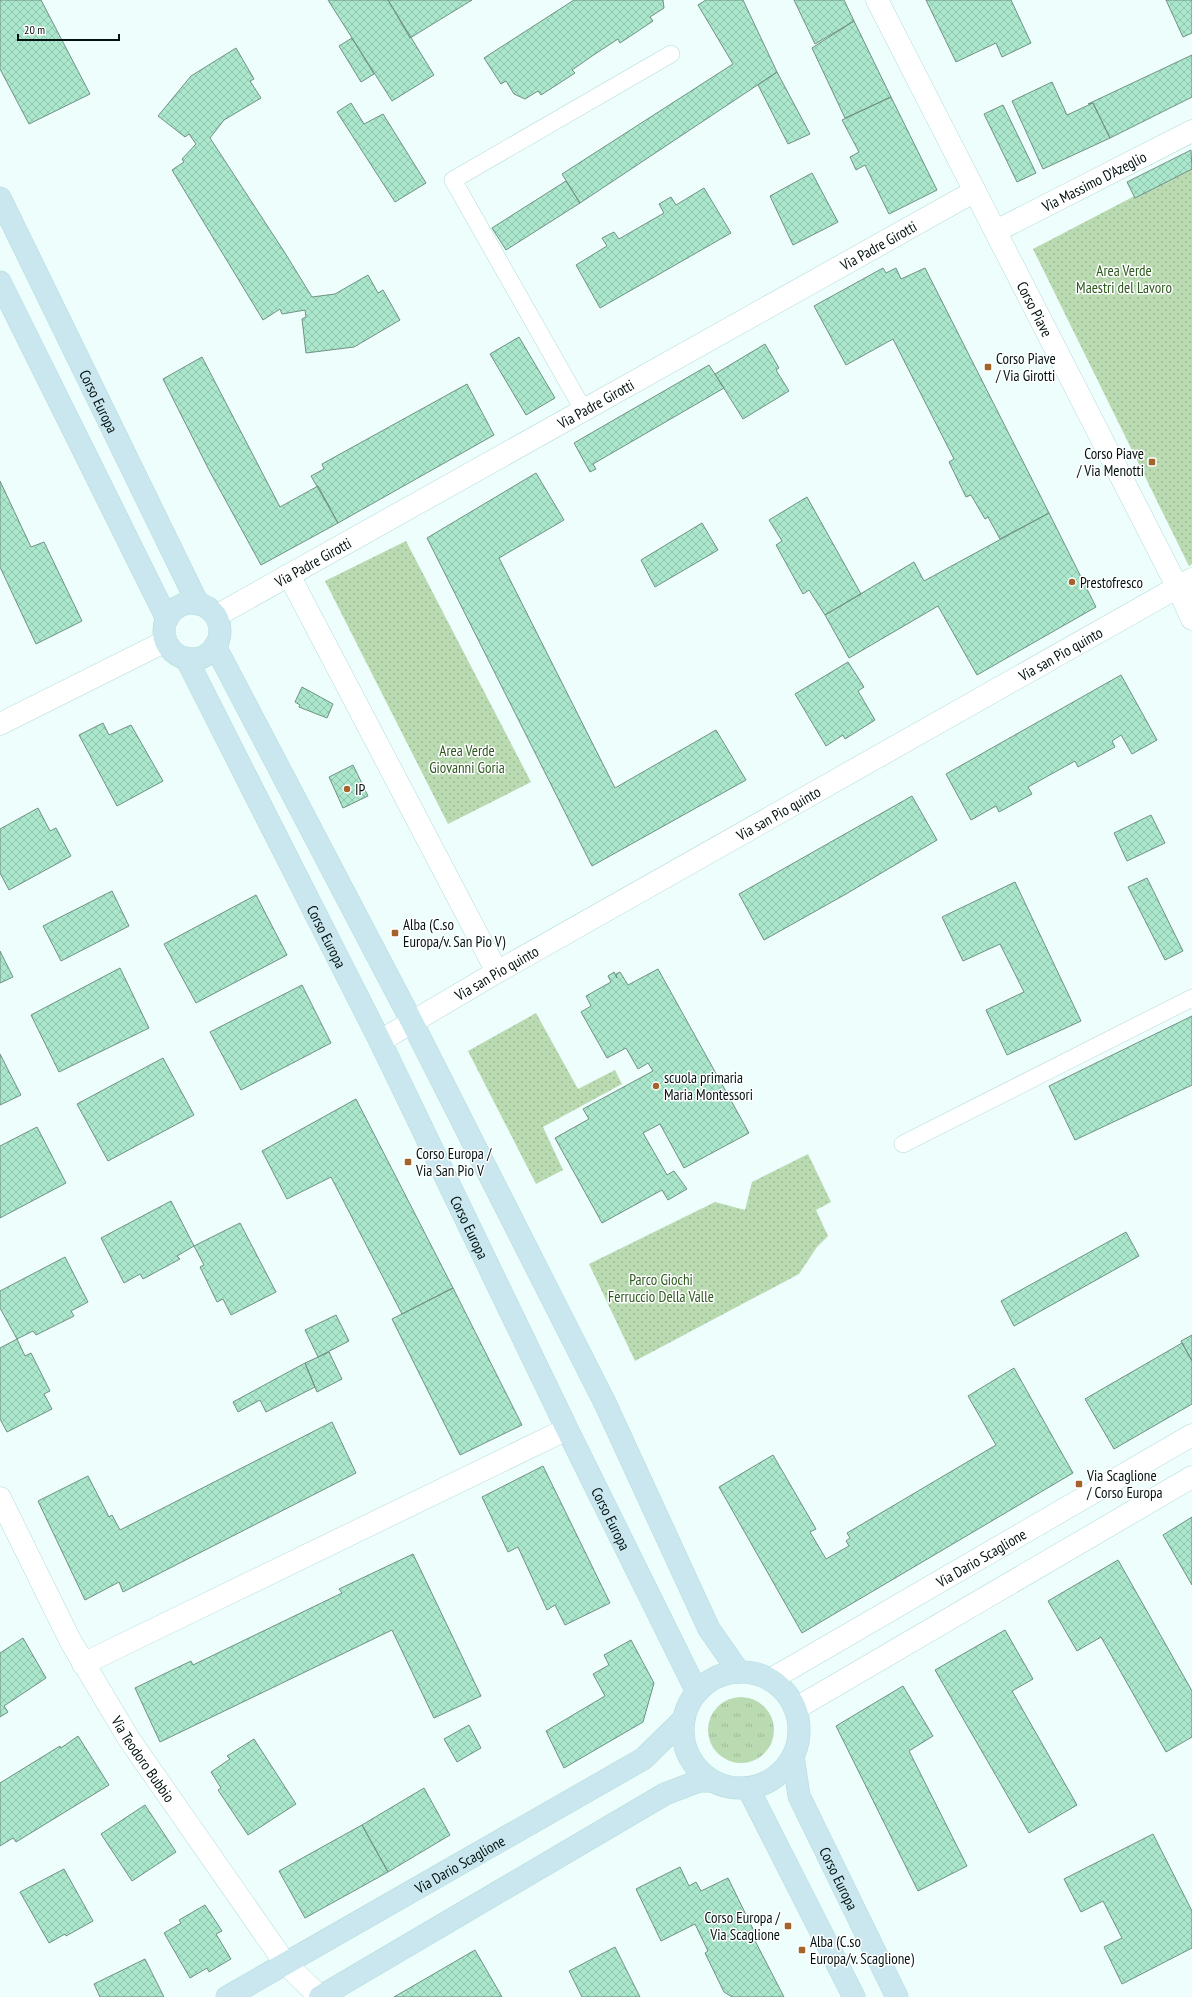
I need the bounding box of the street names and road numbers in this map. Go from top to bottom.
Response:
street label: Via Massimo D'Azeglio [1038,147,1149,216]
street label: Via Padre Girotti [836,216,920,275]
street label: Corso Piave [1013,278,1057,340]
street label: Corso Europa [76,366,122,436]
street label: Via Padre Girotti [553,375,637,433]
street label: Via Padre Girotti [270,533,354,591]
street label: Via san Pio quinto [1014,622,1106,685]
street label: Via san Pio quinto [732,782,824,845]
street label: Corso Europa [303,902,351,971]
street label: Via san Pio quinto [450,941,542,1005]
street label: Corso Europa [446,1192,493,1262]
street label: Corso Europa [588,1484,635,1553]
street label: Via Dario Scaglione [932,1524,1029,1591]
street label: Via Teodoro Bubbio [107,1711,179,1805]
street label: Via Dario Scaglione [410,1831,508,1898]
street label: Corso Europa [816,1844,863,1913]

